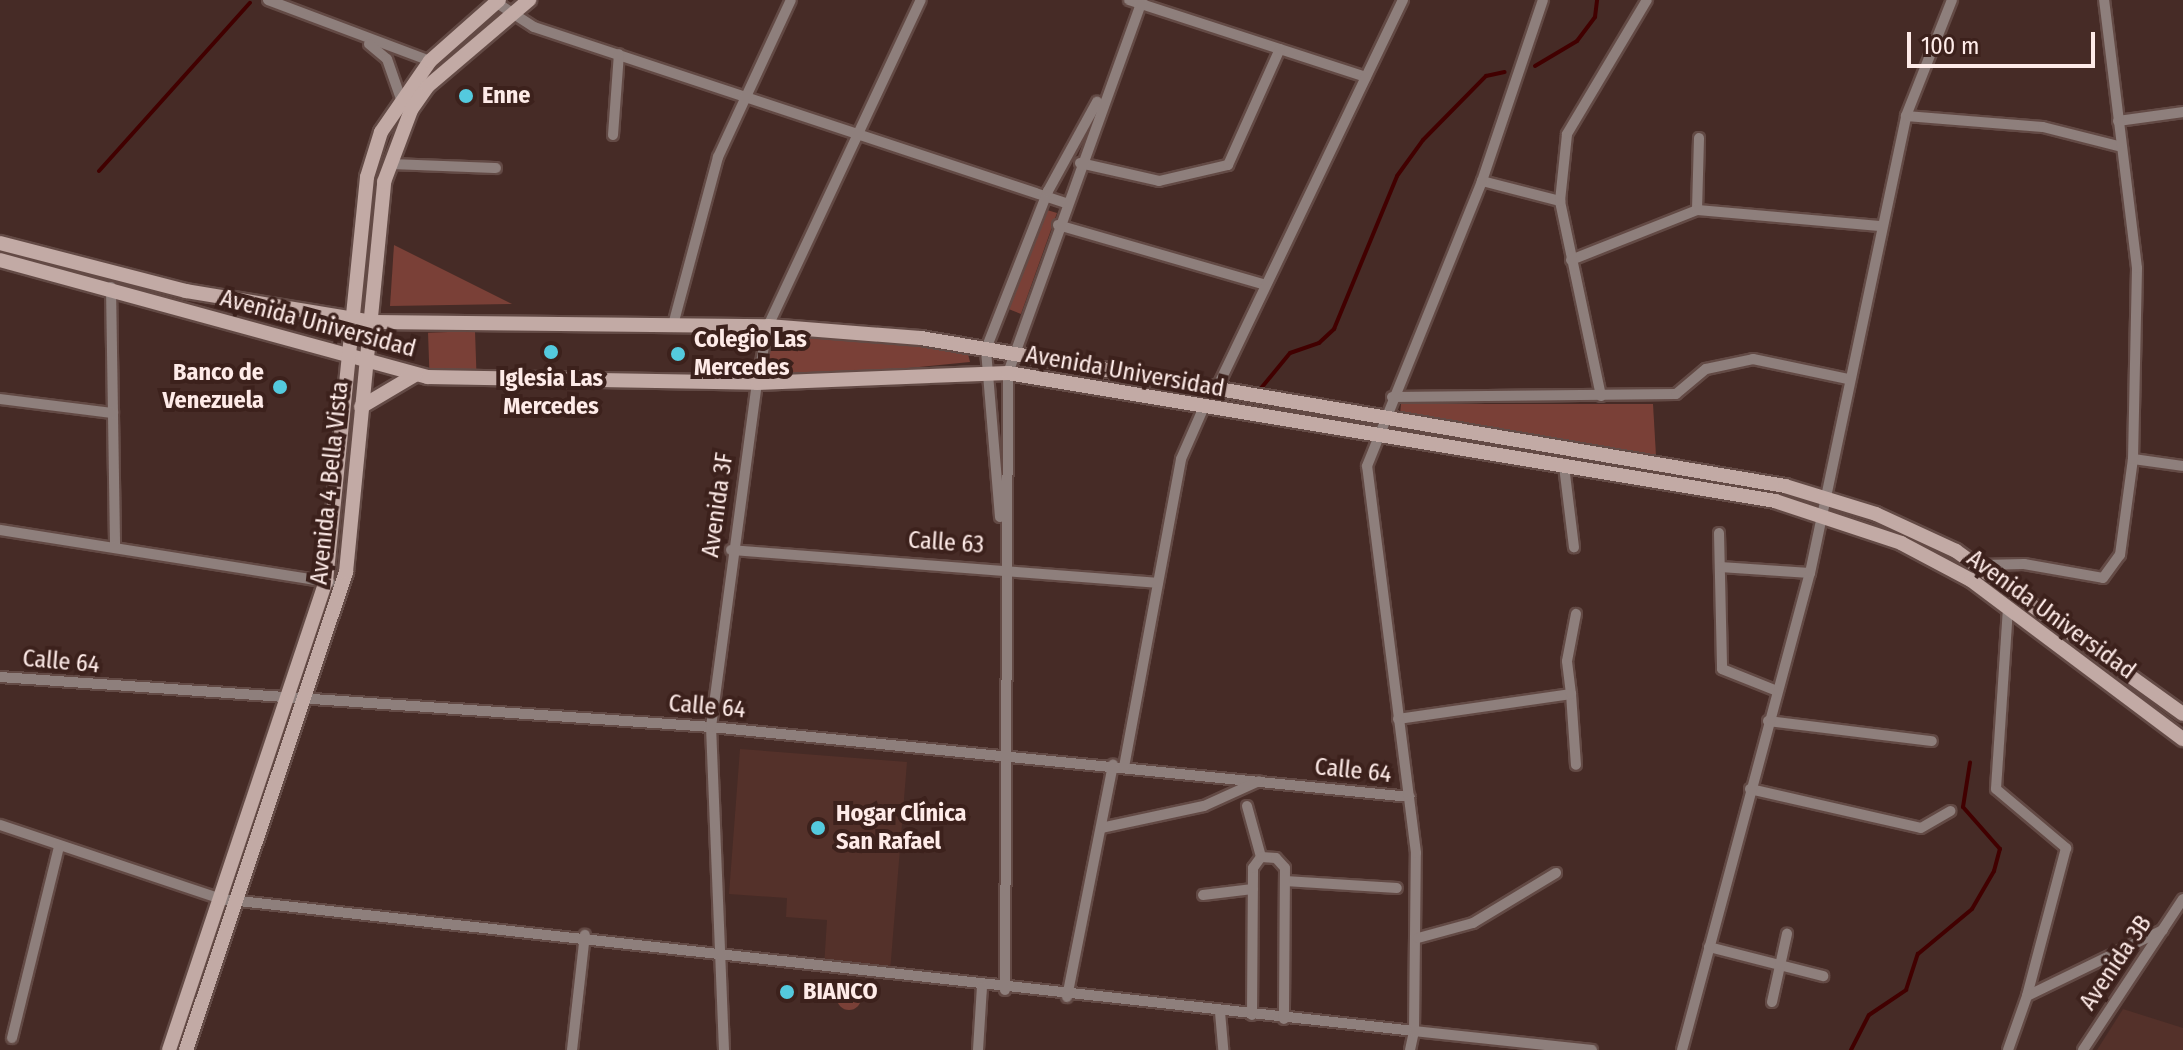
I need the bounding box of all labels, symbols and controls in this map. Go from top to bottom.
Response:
scale bar [1911,16,2099,66]
text: 100 m [1921,32,1979,60]
place label: Enne [482,82,530,110]
marker: Enne [457,87,475,105]
street label: Avenida Universidad [217,284,419,364]
place label: Colegio Las Mercedes [694,326,807,382]
street label: Avenida Universidad [1023,340,1227,404]
marker: Iglesia Las Mercedes [542,343,560,361]
marker: Colegio Las Mercedes [669,345,687,363]
place label: Banco de Venezuela [162,359,264,415]
place label: Iglesia Las Mercedes [499,365,603,421]
marker: Banco de Venezuela [271,378,289,396]
street label: Avenida 4 Bella Vista [305,380,355,586]
street label: Avenida 3F [696,451,740,559]
street label: Calle 63 [907,526,985,560]
street label: Avenida Universidad [1961,544,2141,686]
street label: Calle 64 [21,644,101,680]
street label: Calle 64 [667,689,747,725]
street label: Calle 64 [1313,753,1393,789]
place label: Hogar Clínica San Rafael [836,800,966,856]
marker: Hogar Clínica San Rafael [807,817,829,839]
street label: Avenida 3B [2074,910,2158,1016]
place label: BIANCO [803,978,877,1006]
marker: BIANCO [778,983,796,1001]

